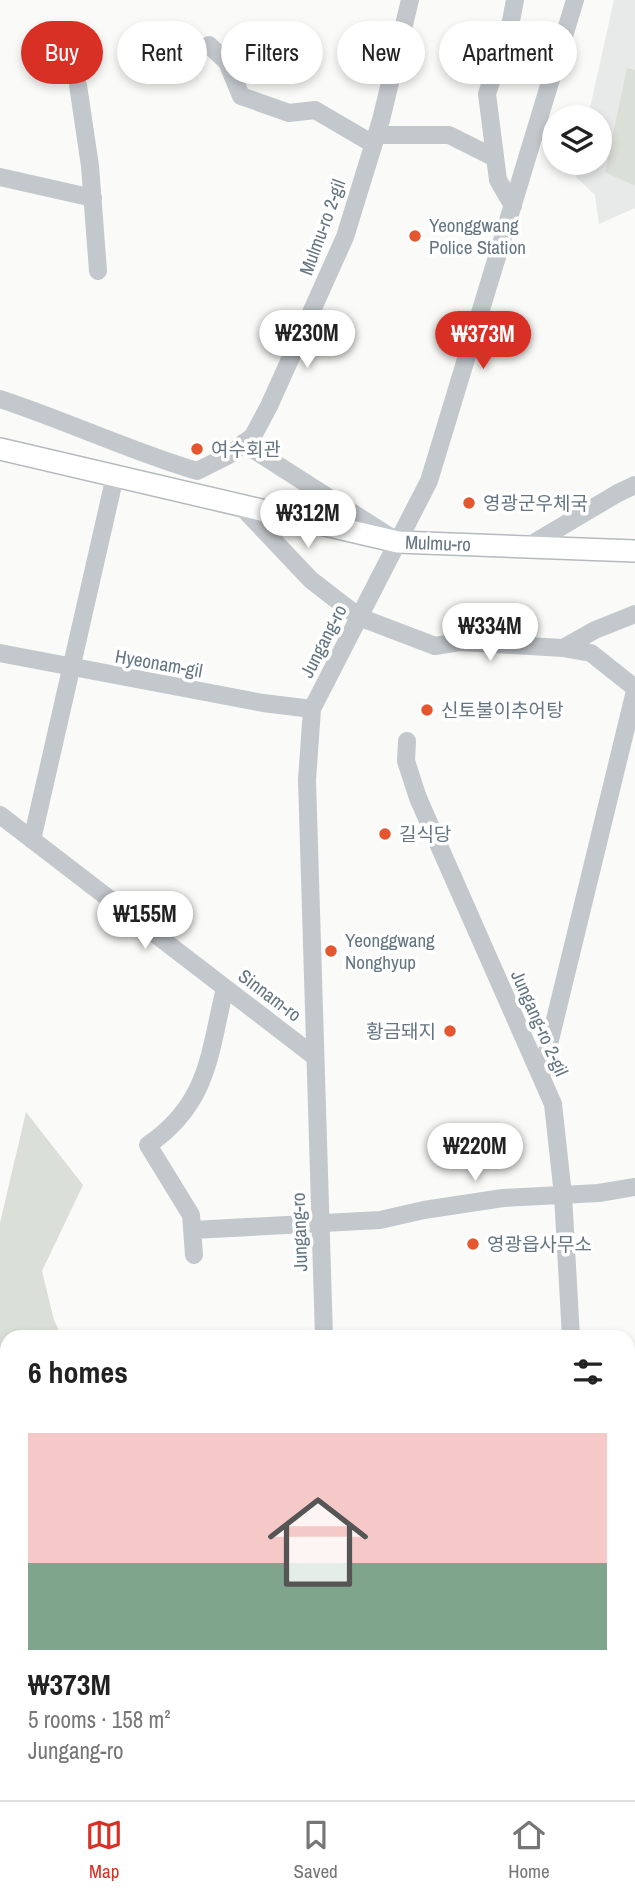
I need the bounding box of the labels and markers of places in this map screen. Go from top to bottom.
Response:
place label: Yeonggwang Police Station [429,212,526,260]
marker: Yeonggwang Police Station [407,228,423,244]
pin: ₩230M [258,310,356,370]
pin: ₩373M [434,312,532,371]
place label: 여수회관 [211,436,281,462]
marker: 여수회관 [189,441,205,457]
pin: ₩312M [259,490,357,550]
place label: 영광군우체국 [483,490,588,516]
marker: 영광군우체국 [461,495,477,511]
pin: ₩334M [441,604,539,663]
place label: 신토불이추어탕 [441,697,564,723]
marker: 신토불이추어탕 [419,702,435,718]
place label: 길식당 [399,821,451,847]
marker: 길식당 [377,826,393,842]
pin: ₩155M [96,892,194,951]
place label: Yeonggwang Nonghyup [345,927,435,975]
marker: Yeonggwang Nonghyup [323,943,339,959]
place label: 황금돼지 [366,1018,436,1044]
marker: 황금돼지 [442,1023,458,1039]
pin: ₩220M [426,1124,524,1183]
place label: 영광읍사무소 [487,1231,592,1257]
marker: 영광읍사무소 [465,1236,481,1252]

